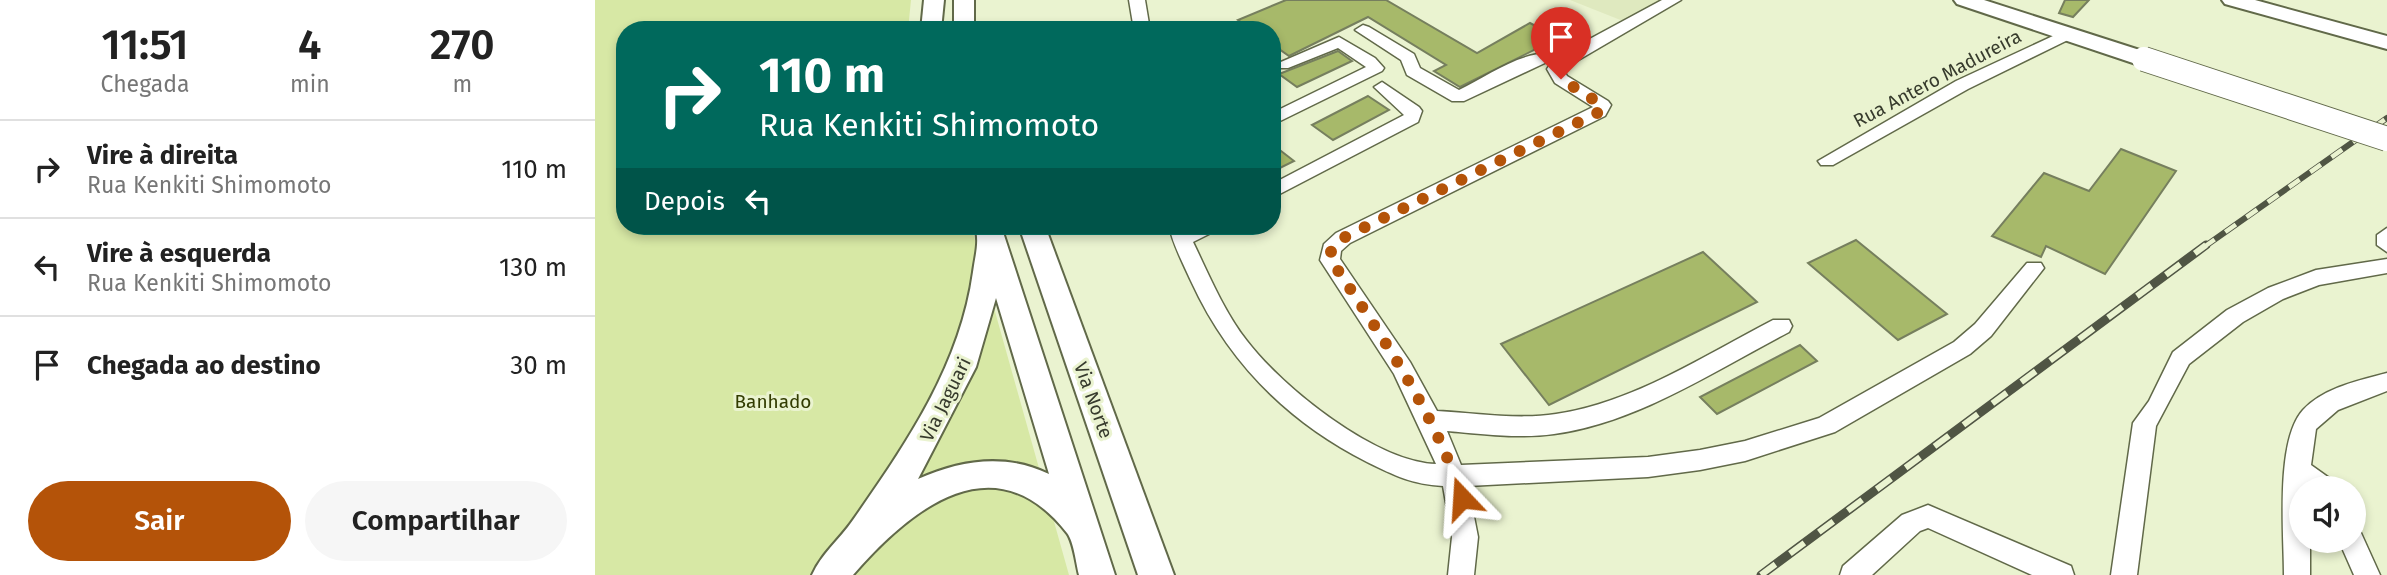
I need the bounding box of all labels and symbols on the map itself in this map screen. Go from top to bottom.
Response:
pin [1531,7,1591,79]
street label: Rua Antero Madureira [1849,24,2025,132]
street label: Via Jaguari [915,353,976,445]
street label: Via Norte [1069,359,1118,442]
park label: Banhado [735,390,811,413]
position arrow [1425,461,1499,535]

